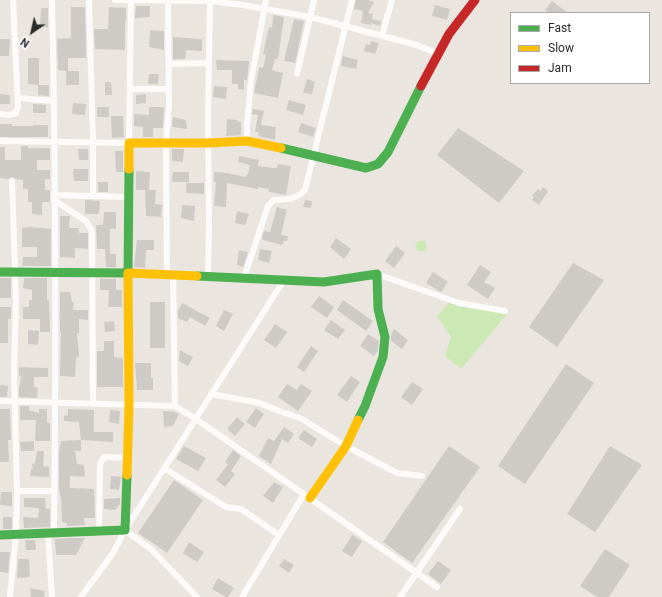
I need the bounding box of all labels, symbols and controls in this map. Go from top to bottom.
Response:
north arrow [12,12,52,52]
legend [510,12,650,84]
text: Fast [548,21,571,35]
text: N [18,35,32,50]
text: Slow [548,41,574,55]
text: Jam [548,61,572,75]

